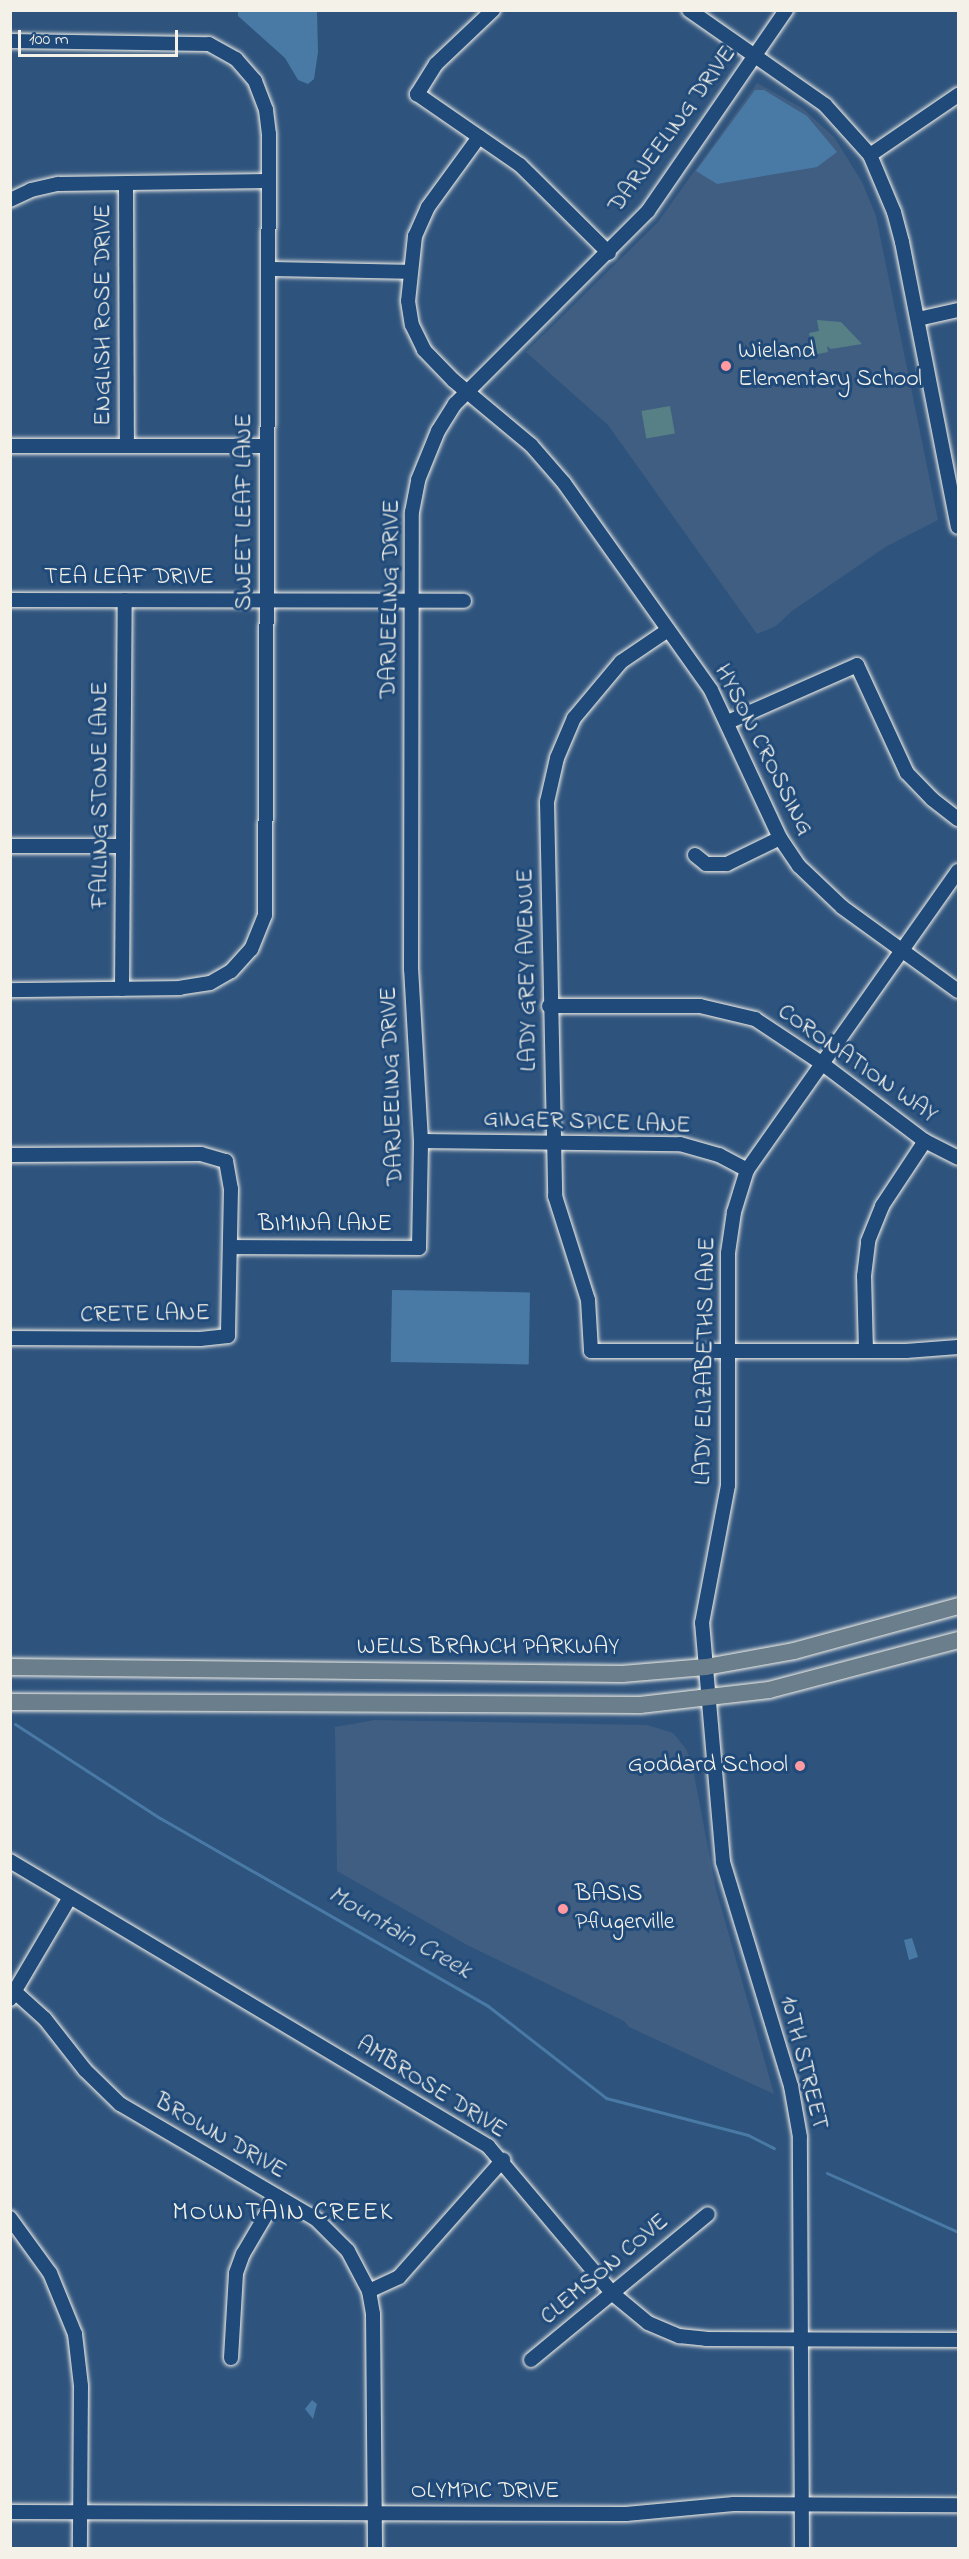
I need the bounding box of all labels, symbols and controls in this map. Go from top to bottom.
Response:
scale bar [21,18,182,56]
text: 100 m [29,27,69,53]
street label: DARJEELING DRIVE [603,41,743,219]
street label: ENGLISH ROSE DRIVE [90,204,118,426]
place label: Wieland Elementary School [738,338,922,394]
marker: Wieland Elementary School [719,359,733,373]
street label: SWEET LEAF LANE [231,413,259,611]
street label: DARJEELING DRIVE [375,499,407,699]
street label: TEA LEAF DRIVE [44,564,214,592]
street label: HYSON CROSSING [707,659,819,841]
street label: FALLING STONE LANE [87,681,115,909]
street label: LADY GREY AVENUE [512,868,544,1072]
street label: DARJEELING DRIVE [375,986,411,1186]
street label: CORONATION WAY [771,998,943,1130]
street label: GINGER SPICE LANE [483,1105,691,1141]
street label: BIMINA LANE [258,1211,392,1239]
street label: LADY ELIZABETHS LANE [689,1237,723,1485]
street label: CRETE LANE [80,1299,210,1331]
street label: WELLS BRANCH PARKWAY [357,1634,619,1662]
place label: Goddard School [628,1752,788,1780]
marker: Goddard School [793,1759,807,1773]
water label: Mountain Creek [322,1880,476,1988]
place label: BASIS Pflugerville [575,1881,675,1937]
marker: BASIS Pflugerville [556,1902,570,1916]
street label: 10TH STREET [772,1993,834,2133]
street label: AMBROSE DRIVE [351,2030,511,2146]
street label: BROWN DRIVE [149,2088,291,2186]
district label: MOUNTAIN CREEK [172,2198,394,2230]
street label: CLEMSON COVE [535,2208,675,2332]
street label: OLYMPIC DRIVE [411,2478,559,2506]

